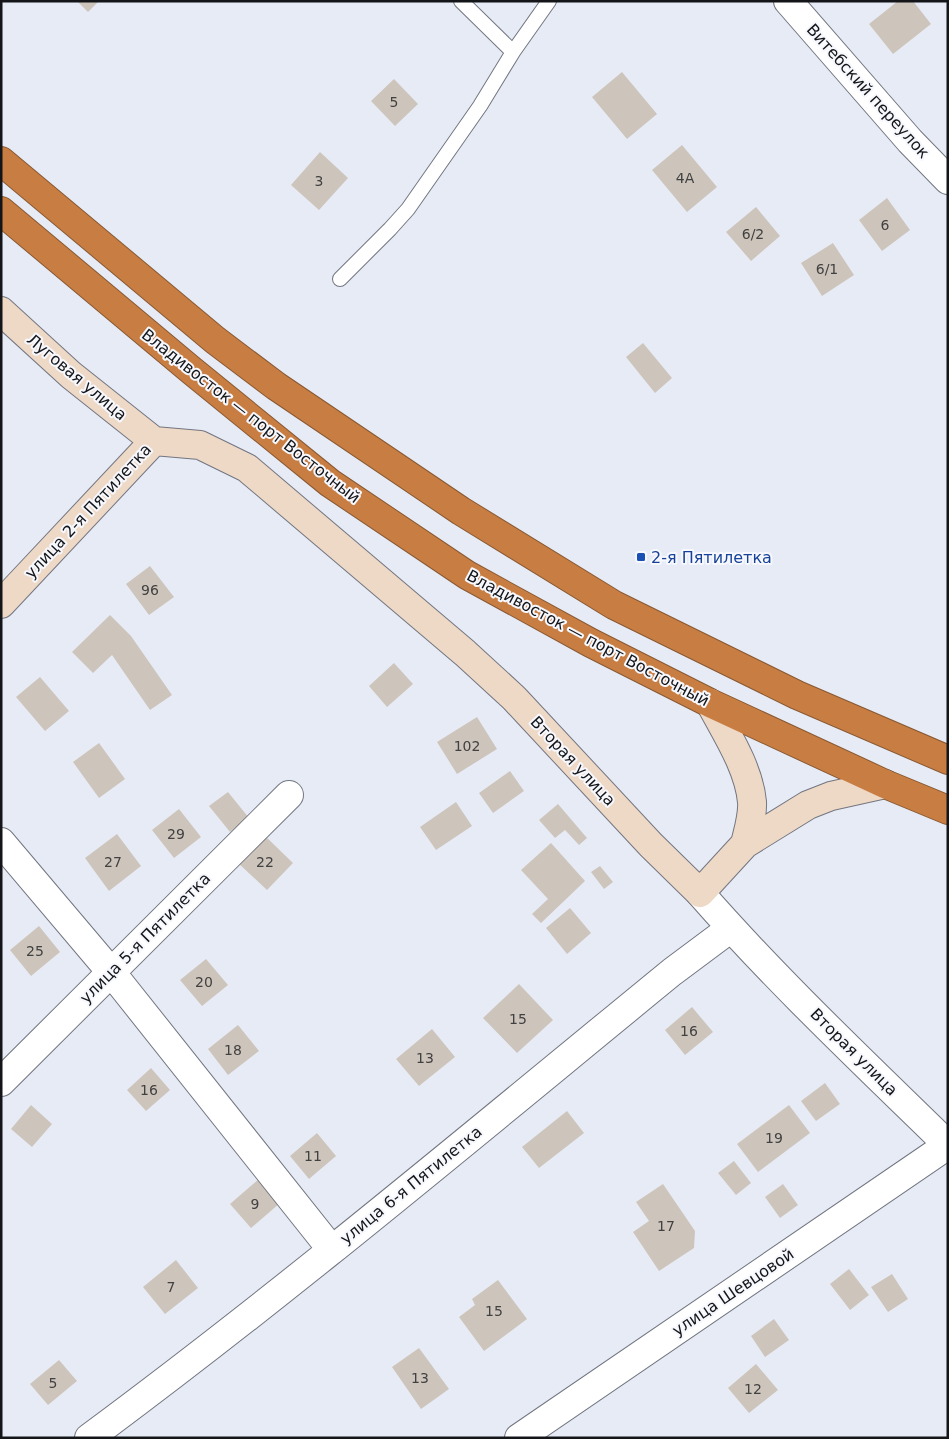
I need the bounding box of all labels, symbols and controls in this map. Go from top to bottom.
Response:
street label: Витебский переулок [803,20,934,162]
house number: 5 [390,94,398,110]
house number: 4А [676,170,695,186]
house number: 3 [315,173,323,189]
house number: 6 [881,217,890,233]
house number: 6/2 [742,226,764,242]
house number: 6/1 [816,261,838,277]
street label: Владивосток — порт Восточный [138,325,364,507]
street label: Луговая улица [23,330,131,424]
street label: улица 2-я Пятилетка [21,440,155,582]
place label: 2-я Пятилетка [651,548,772,567]
marker: 2-я Пятилетка [635,551,647,563]
street label: Владивосток — порт Восточный [464,566,712,710]
house number: 96 [141,582,159,598]
street label: Вторая улица [527,712,619,810]
house number: 102 [454,738,480,754]
house number: 29 [167,826,185,842]
house number: 27 [104,854,122,870]
house number: 22 [256,854,274,870]
street label: улица 5-я Пятилетка [76,869,214,1007]
house number: 25 [26,943,44,959]
house number: 20 [195,974,213,990]
street label: Вторая улица [806,1004,902,1100]
house number: 15 [509,1011,527,1027]
house number: 16 [680,1023,698,1039]
house number: 18 [224,1042,242,1058]
house number: 13 [416,1050,434,1066]
house number: 16 [140,1082,158,1098]
street label: улица 6-я Пятилетка [336,1122,486,1248]
house number: 19 [765,1130,783,1146]
house number: 11 [304,1148,322,1164]
house number: 9 [251,1196,259,1212]
house number: 17 [657,1218,675,1234]
street label: улица Шевцовой [669,1244,797,1340]
house number: 7 [167,1279,175,1295]
house number: 15 [485,1303,503,1319]
house number: 13 [411,1370,429,1386]
house number: 5 [49,1375,57,1391]
house number: 12 [744,1381,762,1397]

